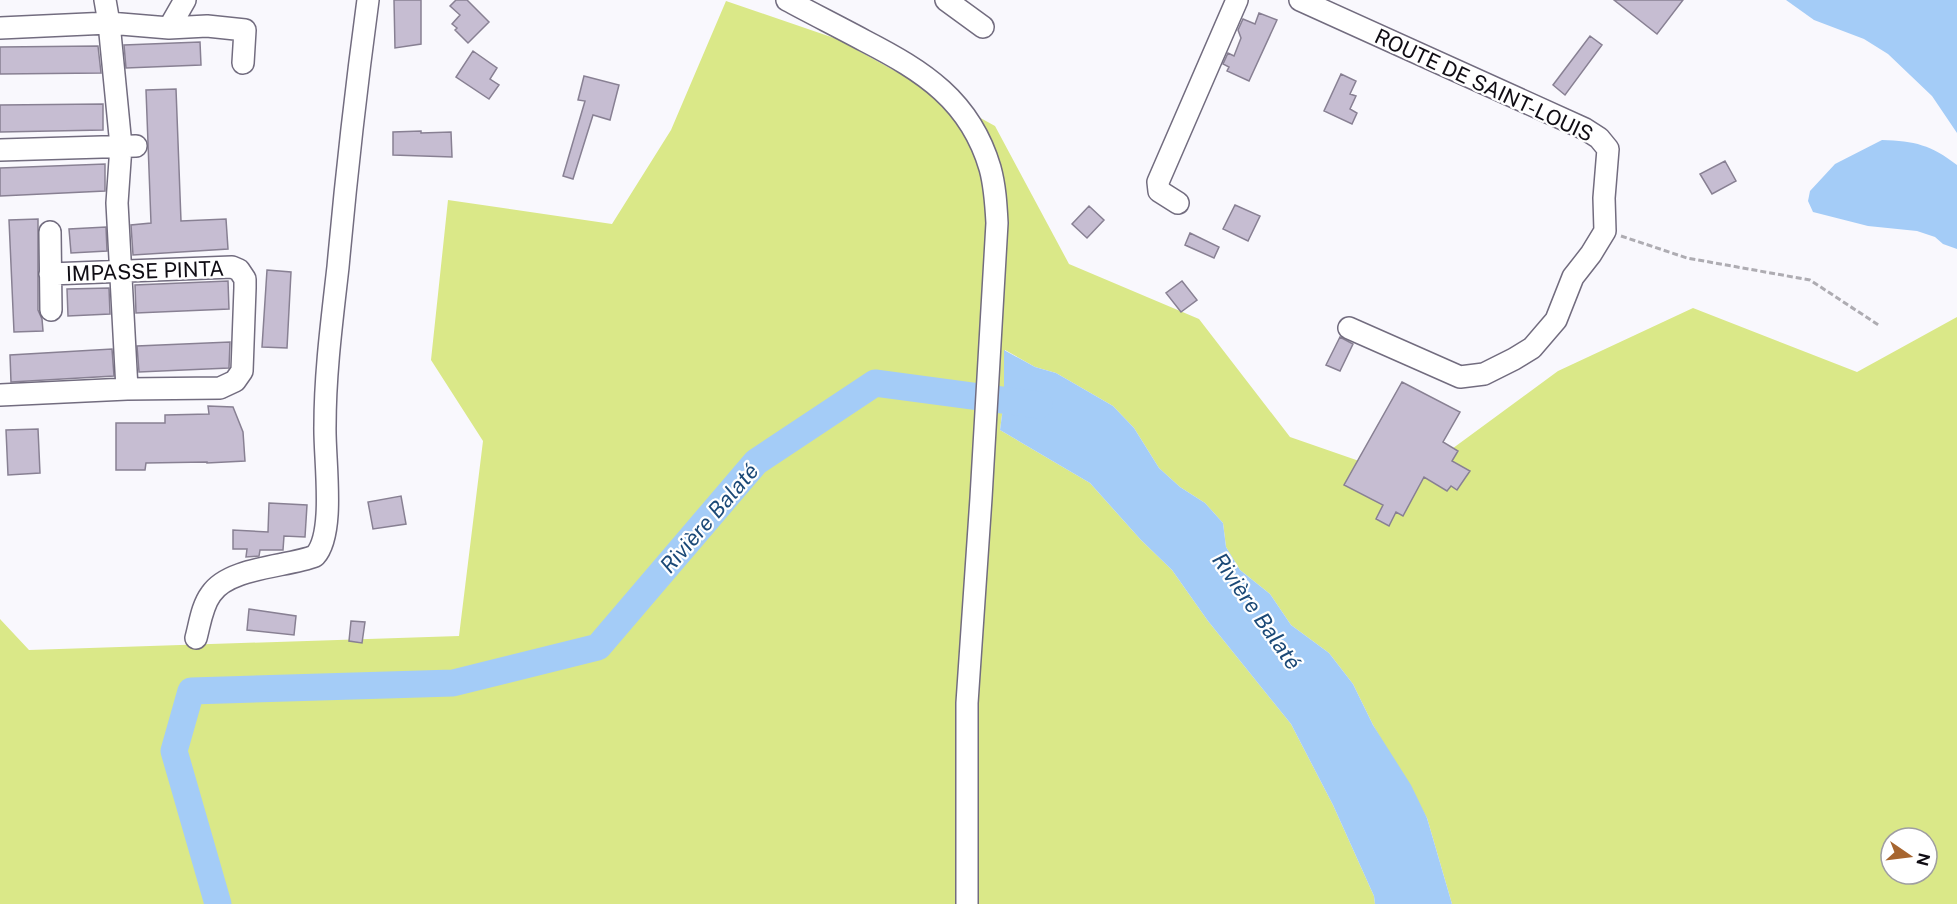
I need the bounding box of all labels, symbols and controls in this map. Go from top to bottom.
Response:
street label: ROUTE DE SAINT-LOUIS [1371,23,1597,147]
street label: IMPASSE PINTA [65,256,225,286]
water label: Rivière Balaté [654,458,764,578]
water label: Rivière Balaté [1207,548,1307,674]
north arrow [1879,826,1939,886]
text: N [1912,851,1934,868]

